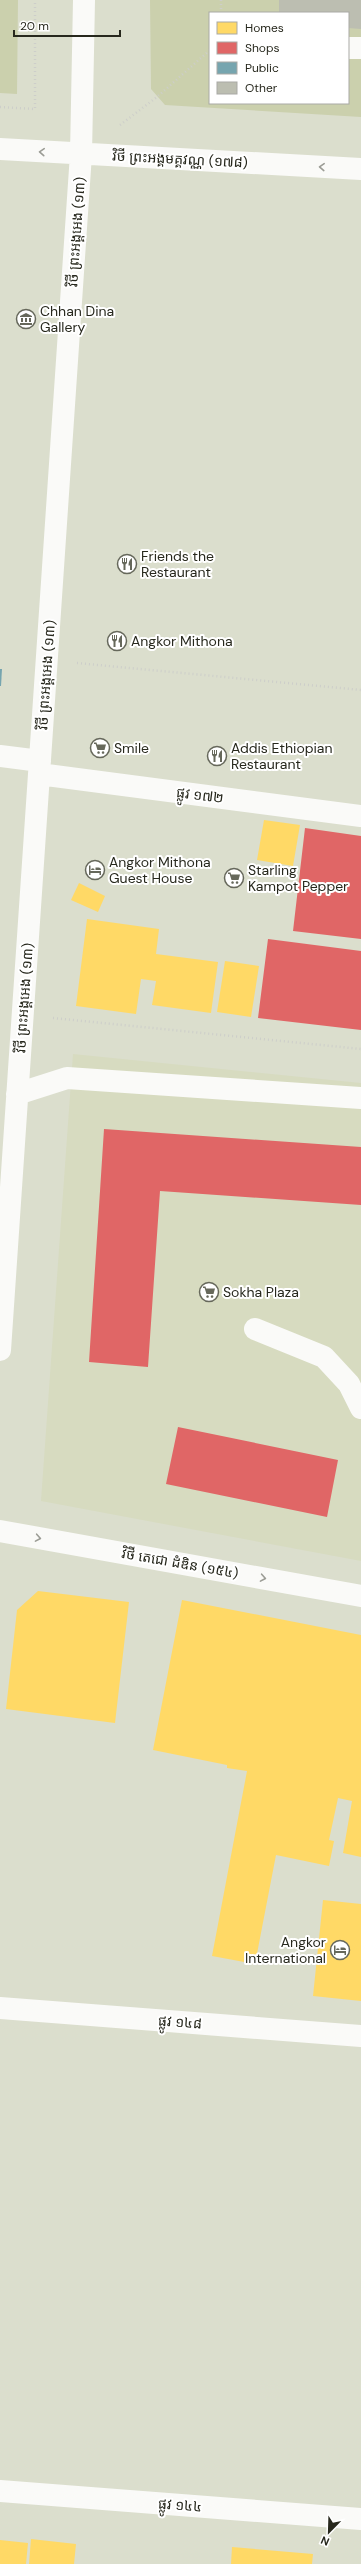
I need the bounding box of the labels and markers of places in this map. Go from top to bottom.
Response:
place label: Chhan Dina Gallery [40,302,114,336]
museum icon: Chhan Dina Gallery [15,308,37,330]
place label: Friends the Restaurant [141,547,214,581]
restaurant icon: Friends the Restaurant [116,553,138,575]
restaurant icon: Angkor Mithona [106,630,128,652]
place label: Angkor Mithona [131,632,233,650]
supermarket icon: Smile [89,737,111,759]
place label: Smile [114,739,149,757]
place label: Addis Ethiopian Restaurant [231,739,332,773]
restaurant icon: Addis Ethiopian Restaurant [206,745,228,767]
place label: Angkor Mithona Guest House [109,853,211,887]
hotel icon: Angkor Mithona Guest House [84,859,106,881]
place label: Starling Kampot Pepper [248,861,348,895]
supermarket icon: Starling Kampot Pepper [223,867,245,889]
supermarket icon: Sokha Plaza [198,1281,220,1303]
place label: Sokha Plaza [223,1283,299,1301]
place label: Angkor International [245,1933,326,1967]
hotel icon: Angkor International [329,1939,351,1961]

